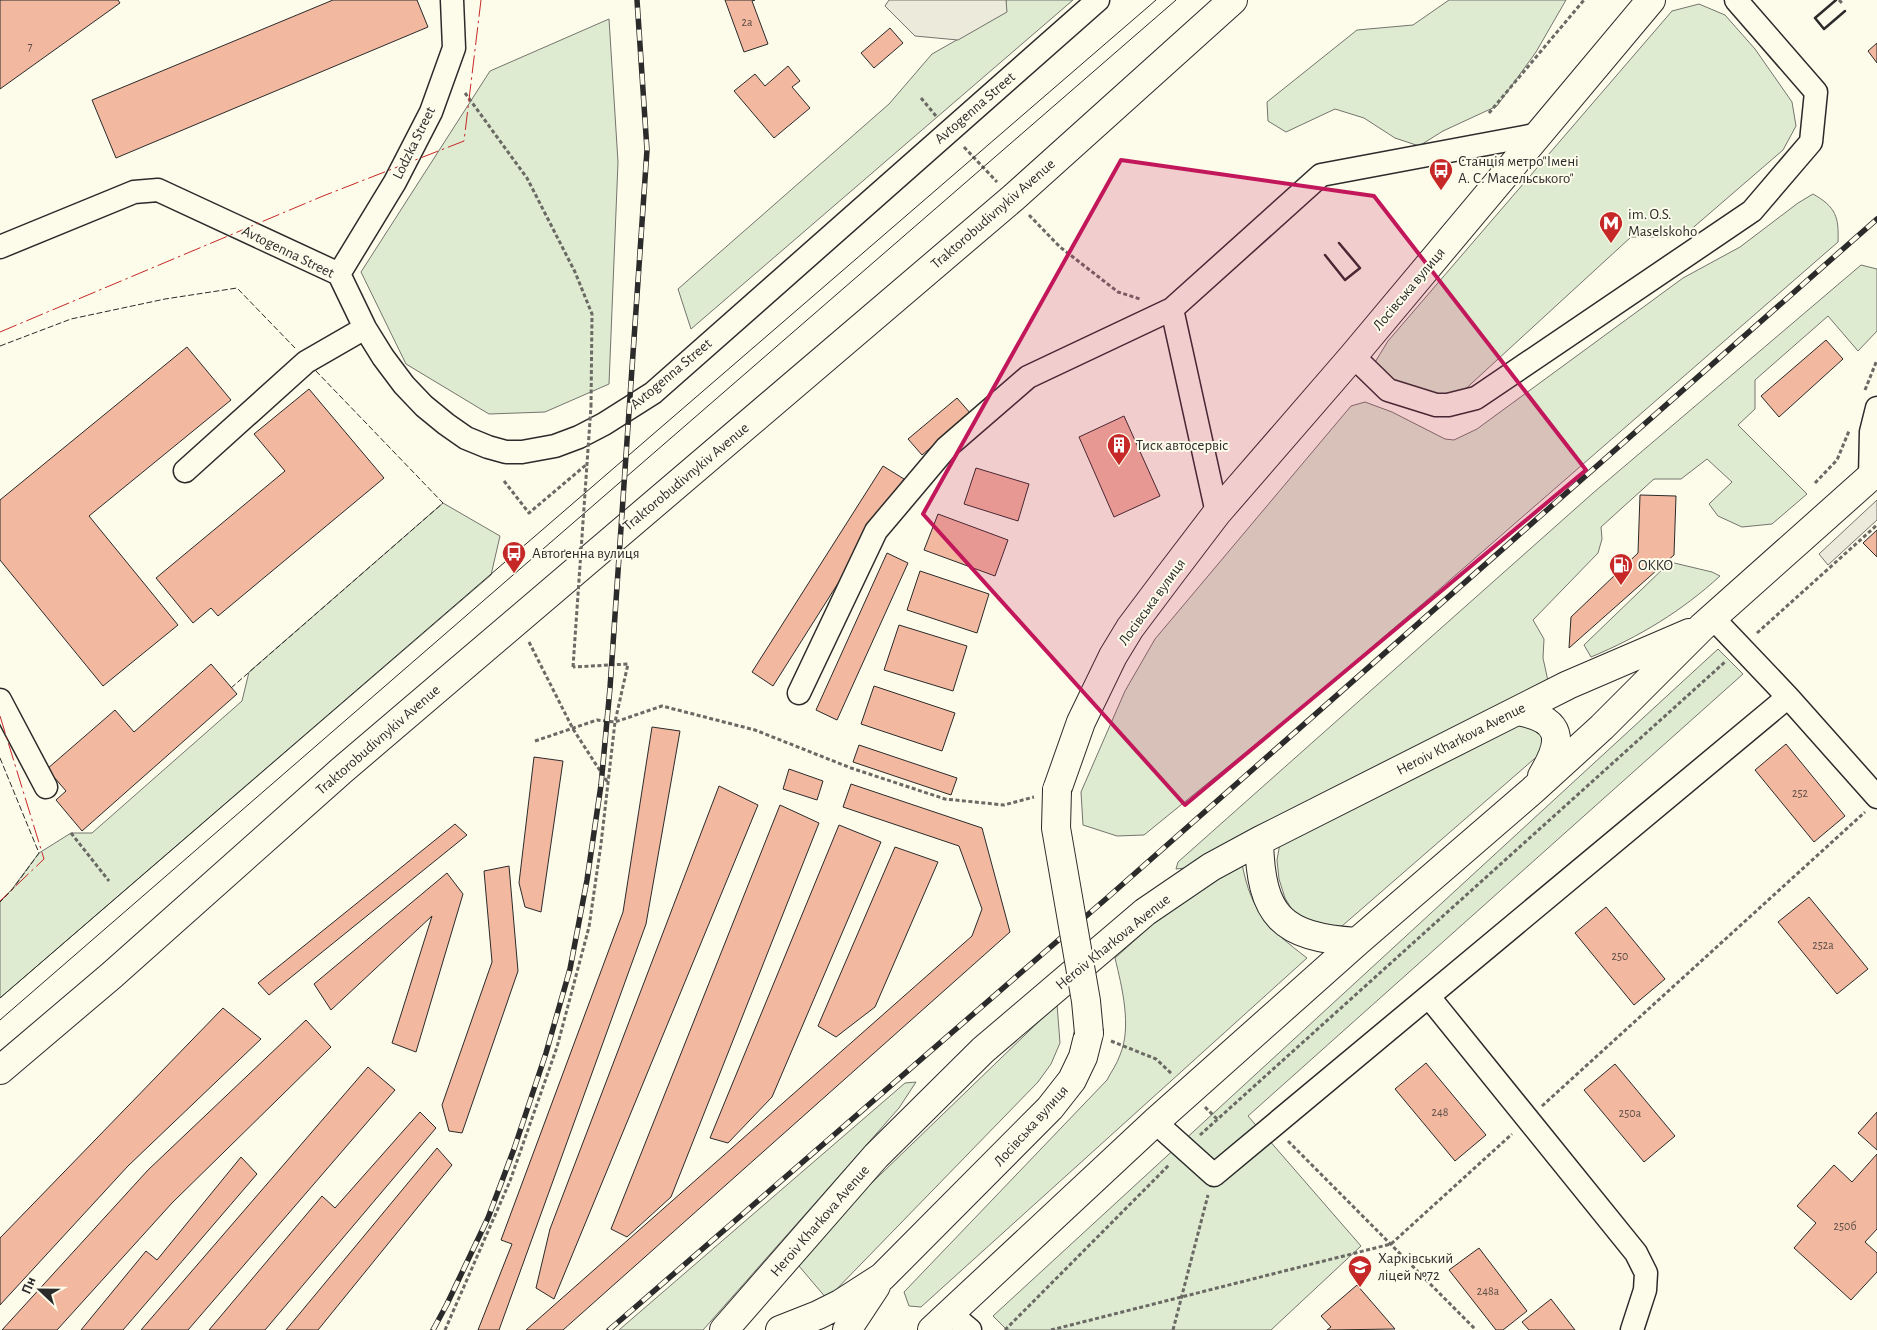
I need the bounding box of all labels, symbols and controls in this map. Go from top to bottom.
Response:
house number: 2а [742,16,753,28]
house number: 7 [27,40,33,52]
street label: Avtogenna Street [932,69,1018,147]
street label: Lodzka Street [390,104,438,182]
place label: Станція метро"Імені А. С. Масельського" [1458,154,1579,186]
street label: Traktorobudivnykiv Avenue [928,156,1058,272]
bus stop icon: Станція метро"Імені А. С. Масельського" [1428,157,1454,191]
place label: іm. O.S. Maselskoho [1628,207,1697,239]
metro station icon: іm. O.S. Maselskoho [1598,210,1624,244]
street label: Avtogenna Street [239,223,337,281]
street label: Лосівська вулиця [1370,245,1448,333]
street label: Avtogenna Street [628,336,715,412]
street label: Traktorobudivnykiv Avenue [620,420,752,534]
building icon: Тиск автосервіс [1106,432,1132,466]
place label: Тиск автосервіс [1136,438,1228,453]
bus stop icon: Автоґенна вулиця [501,540,527,574]
place label: Автоґенна вулиця [532,546,640,561]
fuel station icon: OKKO [1608,552,1634,586]
street label: Лосівська вулиця [1116,556,1188,648]
place label: OKKO [1638,558,1673,573]
street label: Traktorobudivnykiv Avenue [313,682,443,798]
street label: Heroiv Kharkova Avenue [1394,700,1528,778]
house number: 252 [1792,787,1809,799]
street label: Heroiv Kharkova Avenue [1053,891,1173,993]
house number: 252а [1812,939,1834,951]
house number: 250 [1612,950,1628,962]
street label: Лосівська вулиця [991,1083,1071,1169]
house number: 248 [1432,1106,1449,1118]
house number: 250а [1619,1107,1642,1119]
street label: Heroiv Kharkova Avenue [768,1162,872,1280]
house number: 250б [1834,1220,1856,1232]
place label: Харківський ліцей №72 [1378,1251,1453,1283]
school or university icon: Харківський ліцей №72 [1347,1254,1373,1288]
north arrow [15,1265,65,1315]
text: Пн [19,1275,39,1296]
house number: 248а [1477,1285,1500,1297]

